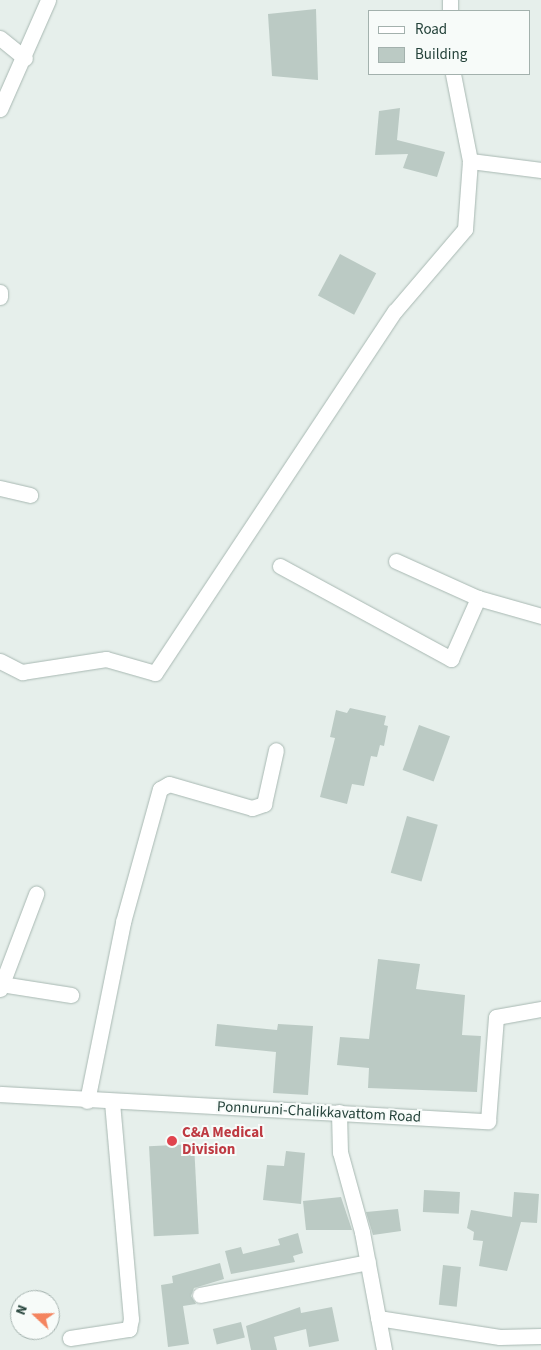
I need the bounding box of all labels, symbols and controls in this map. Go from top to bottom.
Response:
legend [368,10,531,75]
text: Road [415,19,447,40]
text: Building [415,44,467,65]
street label: Ponnuruni-Chalikkavattom Road [217,1098,421,1126]
place label: C&A Medical Division [182,1123,263,1158]
marker: C&A Medical Division [166,1135,178,1147]
north arrow [10,1290,60,1340]
text: N [11,1302,33,1318]

